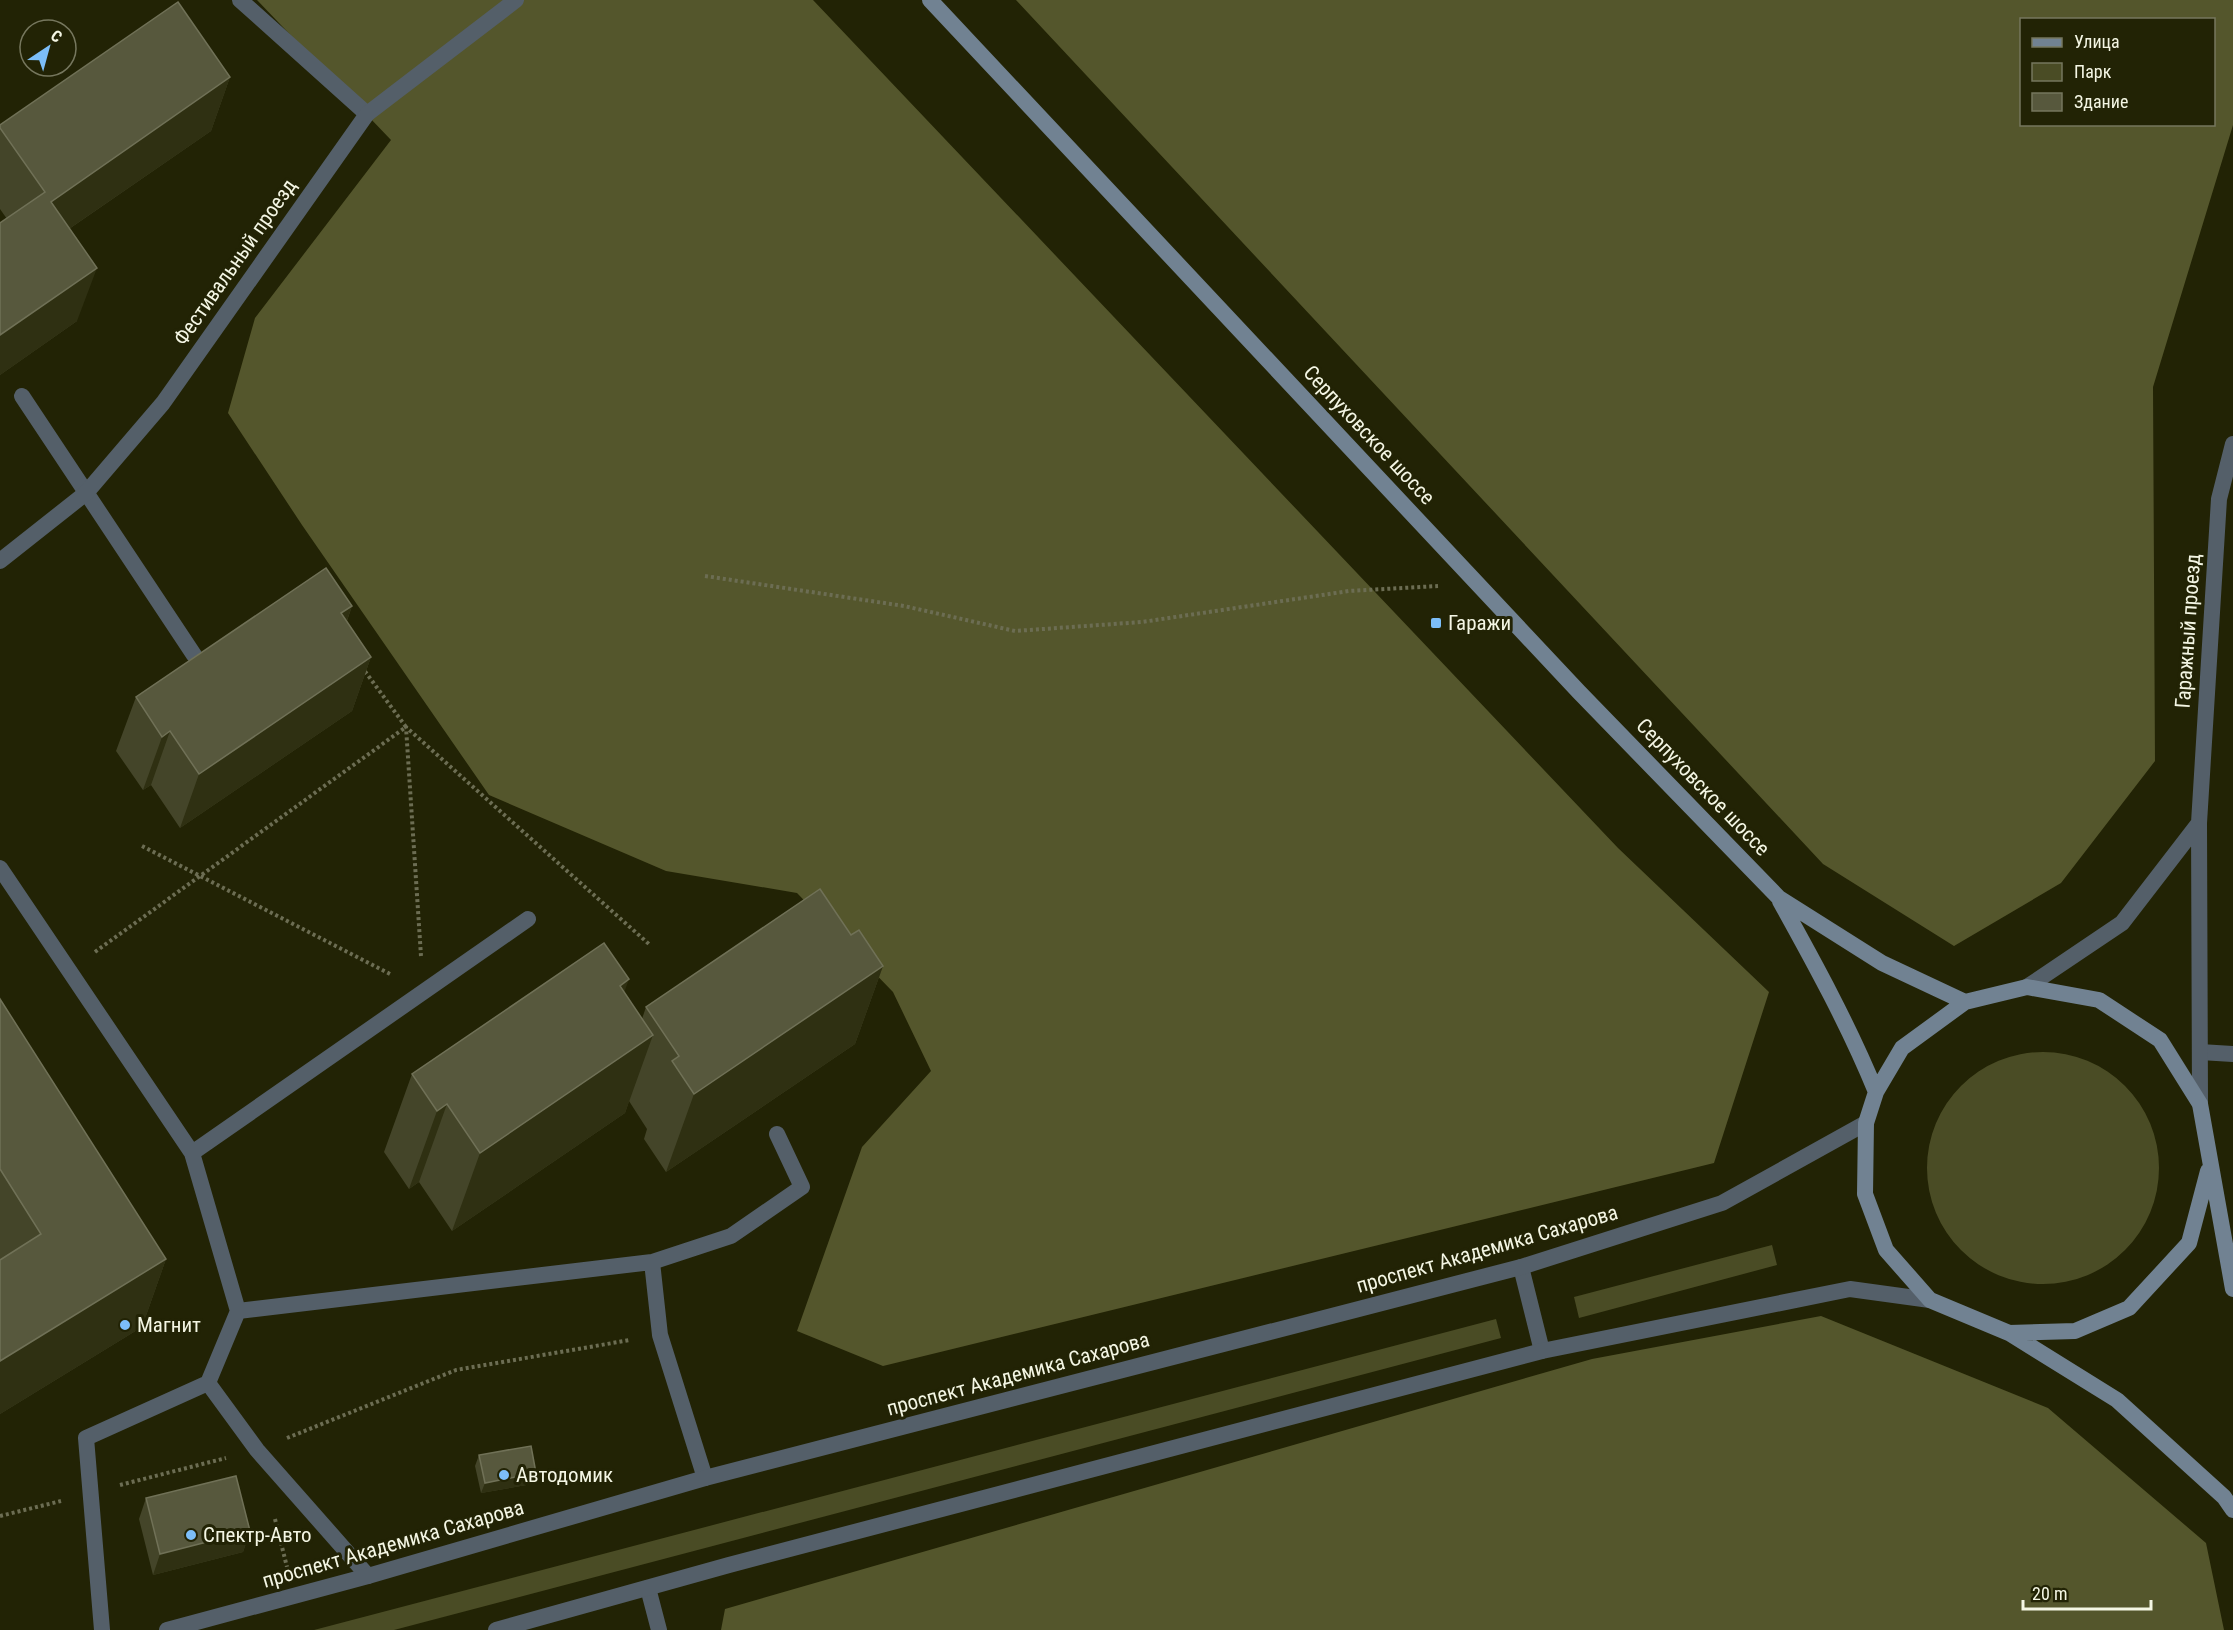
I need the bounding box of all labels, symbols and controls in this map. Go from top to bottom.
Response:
north arrow [18,18,78,78]
legend [2020,18,2215,126]
text: С [47,26,66,47]
text: Улица [2074,31,2120,52]
text: Парк [2074,61,2112,82]
text: Здание [2074,91,2128,112]
street label: Фестивальный проезд [169,174,301,350]
street label: Серпуховское шоссе [1298,361,1440,509]
street label: Гаражный проезд [2171,553,2205,709]
place label: Гаражи [1448,611,1511,635]
marker: Гаражи [1429,616,1443,630]
street label: Серпуховское шоссе [1631,714,1775,861]
street label: проспект Академика Сахарова [1353,1200,1621,1298]
place label: Магнит [137,1313,201,1337]
marker: Магнит [118,1318,132,1332]
street label: проспект Академика Сахарова [884,1327,1152,1421]
place label: Автодомик [516,1463,613,1487]
marker: Автодомик [497,1468,511,1482]
street label: проспект Академика Сахарова [259,1495,527,1593]
place label: Спектр-Авто [203,1523,312,1547]
marker: Спектр-Авто [184,1528,198,1542]
scale bar [2023,1573,2150,1611]
text: 20 m [2032,1583,2067,1604]

